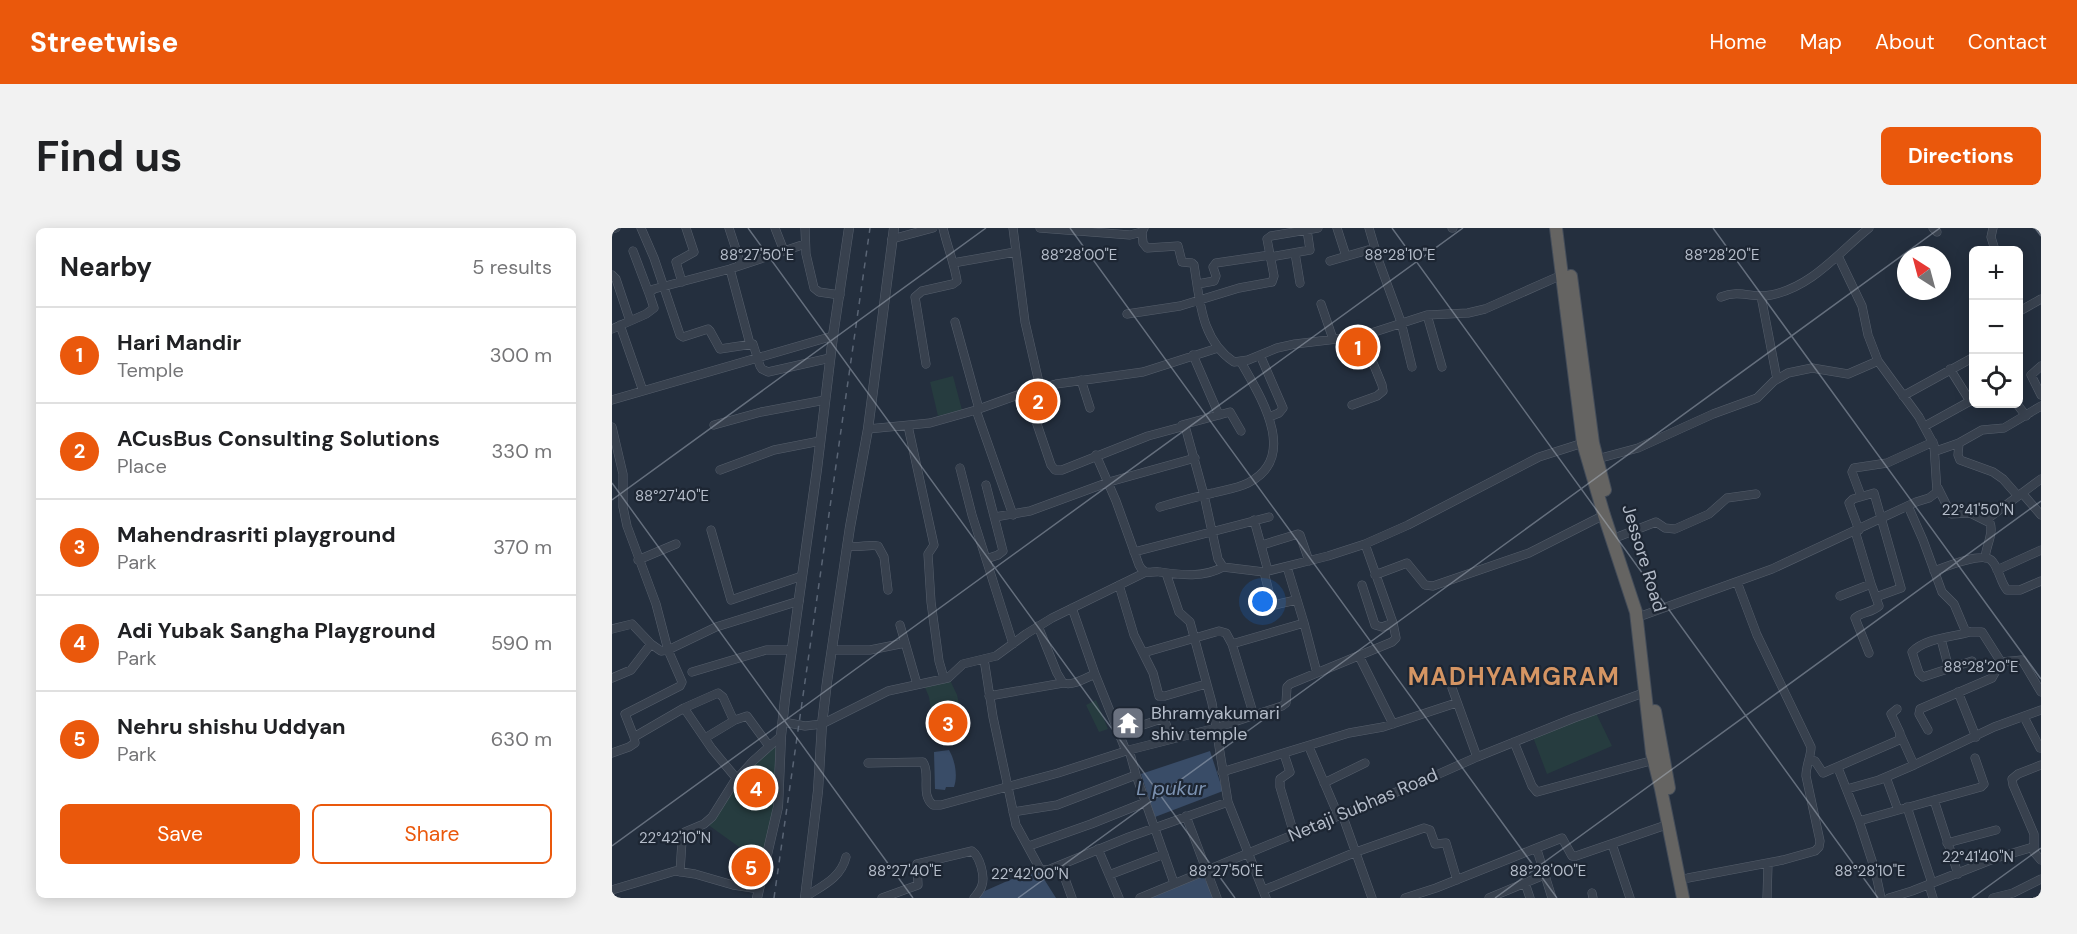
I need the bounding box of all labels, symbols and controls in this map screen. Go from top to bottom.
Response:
text: Streetwise [30,24,178,61]
text: Home [1709,28,1767,56]
text: Map [1800,28,1842,56]
text: About [1875,28,1935,56]
text: Contact [1968,28,2047,56]
button: Directions [1881,127,2041,185]
text: Find us [36,129,182,184]
text: 88°27'50"E [720,245,794,265]
text: 88°28'00"E [1041,245,1117,265]
text: 88°28'10"E [1364,245,1436,265]
text: 88°28'20"E [1685,245,1759,265]
north arrow [1897,246,1951,300]
map controls [1969,246,2023,408]
button: + [1969,246,2023,300]
text: Nearby [60,250,152,284]
text: 5 results [472,254,552,280]
button: − [1969,300,2023,354]
pin: 1 [1338,324,1378,370]
text: Hari Mandir [117,328,241,357]
text: 1 [76,342,83,368]
text: 300 m [490,342,552,368]
button: locate [1969,354,2023,408]
text: Temple [117,357,184,383]
pin: 2 [1018,378,1058,423]
text: ACusBus Consulting Solutions [117,424,440,453]
text: 2 [74,438,85,464]
text: 330 m [492,438,552,464]
text: Place [117,453,167,479]
text: 88°27'40"E [635,486,709,506]
text: 22°41'50"N [1942,500,2014,520]
street label: Jessore Road [1616,501,1672,615]
text: Mahendrasriti playground [117,520,396,549]
text: 3 [73,534,86,560]
text: 370 m [493,534,552,560]
text: Park [117,549,157,575]
your location [1248,587,1277,616]
text: Adi Yubak Sangha Playground [117,616,436,645]
text: 4 [73,630,86,656]
text: 590 m [491,630,552,656]
text: Park [117,645,157,671]
text: 88°28'20"E [1944,657,2018,677]
district label: MADHYAMGRAM [1408,661,1620,692]
pin: 3 [928,700,968,746]
place label: Bhramyakumari shiv temple [1151,701,1280,746]
temple icon: Bhramyakumari shiv temple [1110,705,1146,741]
text: Nehru shishu Uddyan [117,712,346,741]
text: 5 [73,726,86,752]
text: 630 m [491,726,552,752]
text: Park [117,741,157,767]
street label: Netaji Subhas Road [1284,763,1442,847]
pin: 4 [736,766,776,810]
water label: L pukur [1136,775,1206,801]
button: Save [60,804,300,864]
button: Share [312,804,552,864]
text: 22°42'10"N [639,828,711,848]
pin: 5 [732,844,770,890]
text: 22°41'40"N [1942,847,2014,867]
text: 88°27'40"E [868,861,942,881]
text: 88°27'50"E [1189,861,1263,881]
text: 88°28'00"E [1510,861,1586,881]
text: 88°28'10"E [1834,861,1906,881]
text: 22°42'00"N [991,864,1069,884]

